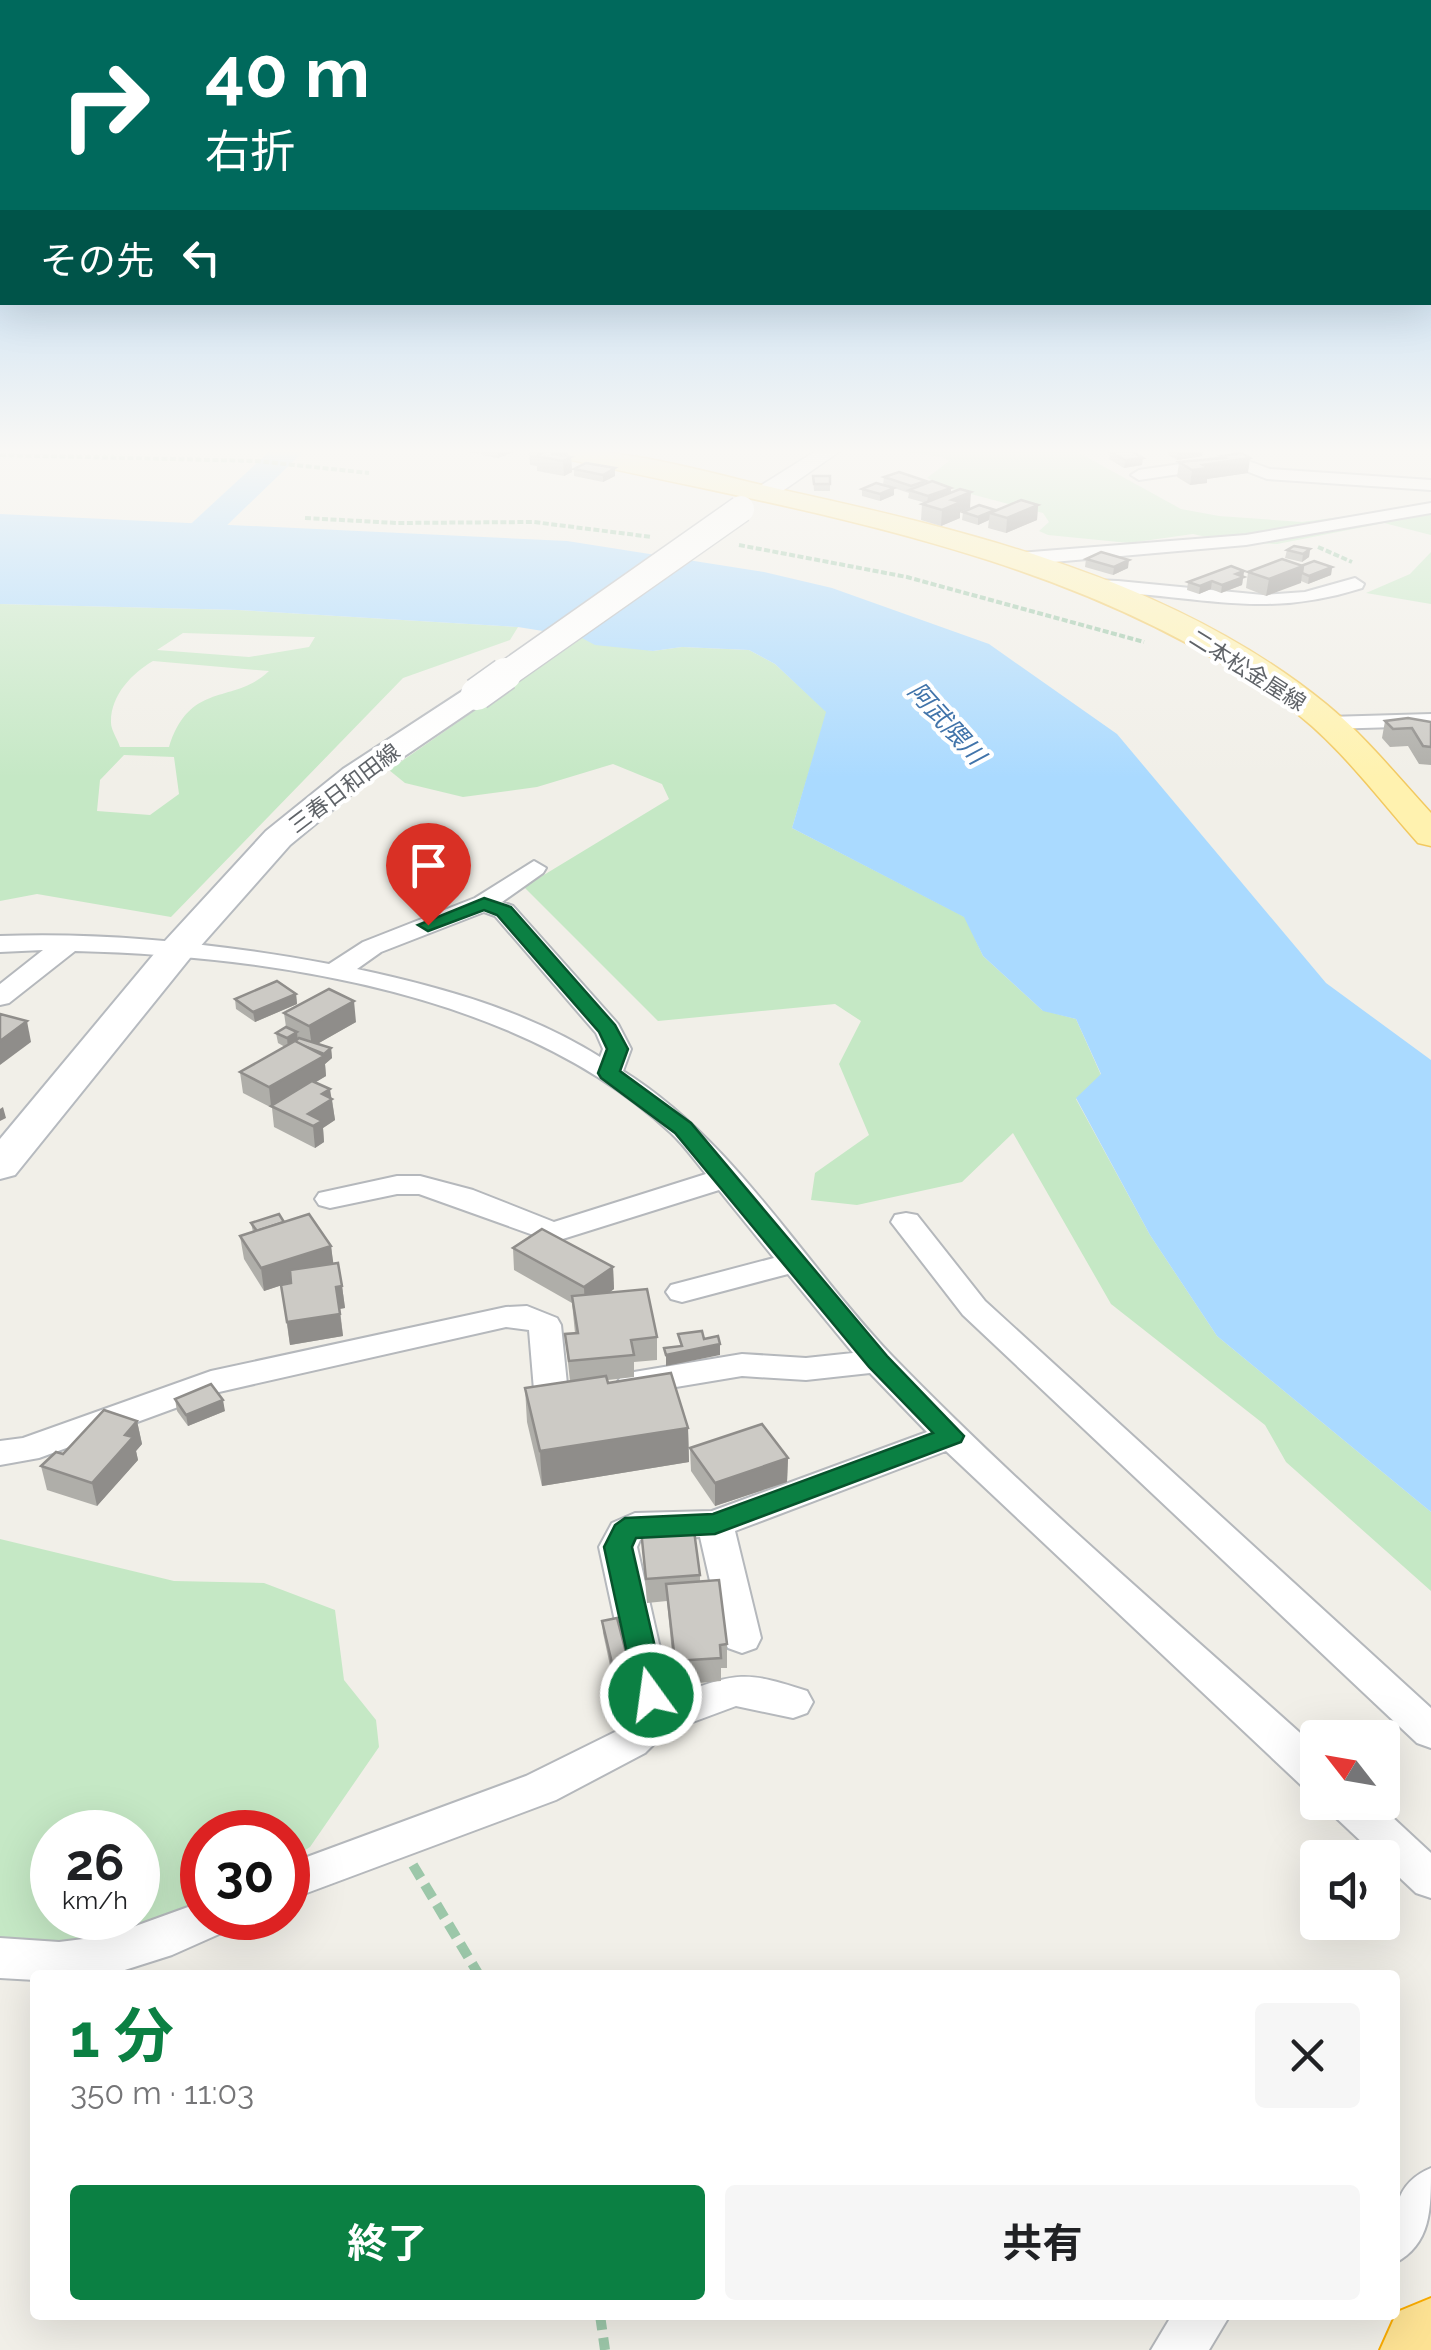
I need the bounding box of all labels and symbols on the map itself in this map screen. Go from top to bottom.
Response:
street label: 二本松金屋線 [1185,624,1311,716]
water label: 阿武隈川 [902,676,994,772]
street label: 三春日和田線 [283,738,405,838]
pin [386,823,471,926]
position arrow [599,1643,703,1747]
north arrow [1300,1720,1400,1820]
speed limit sign: 30 [180,1810,310,1940]

